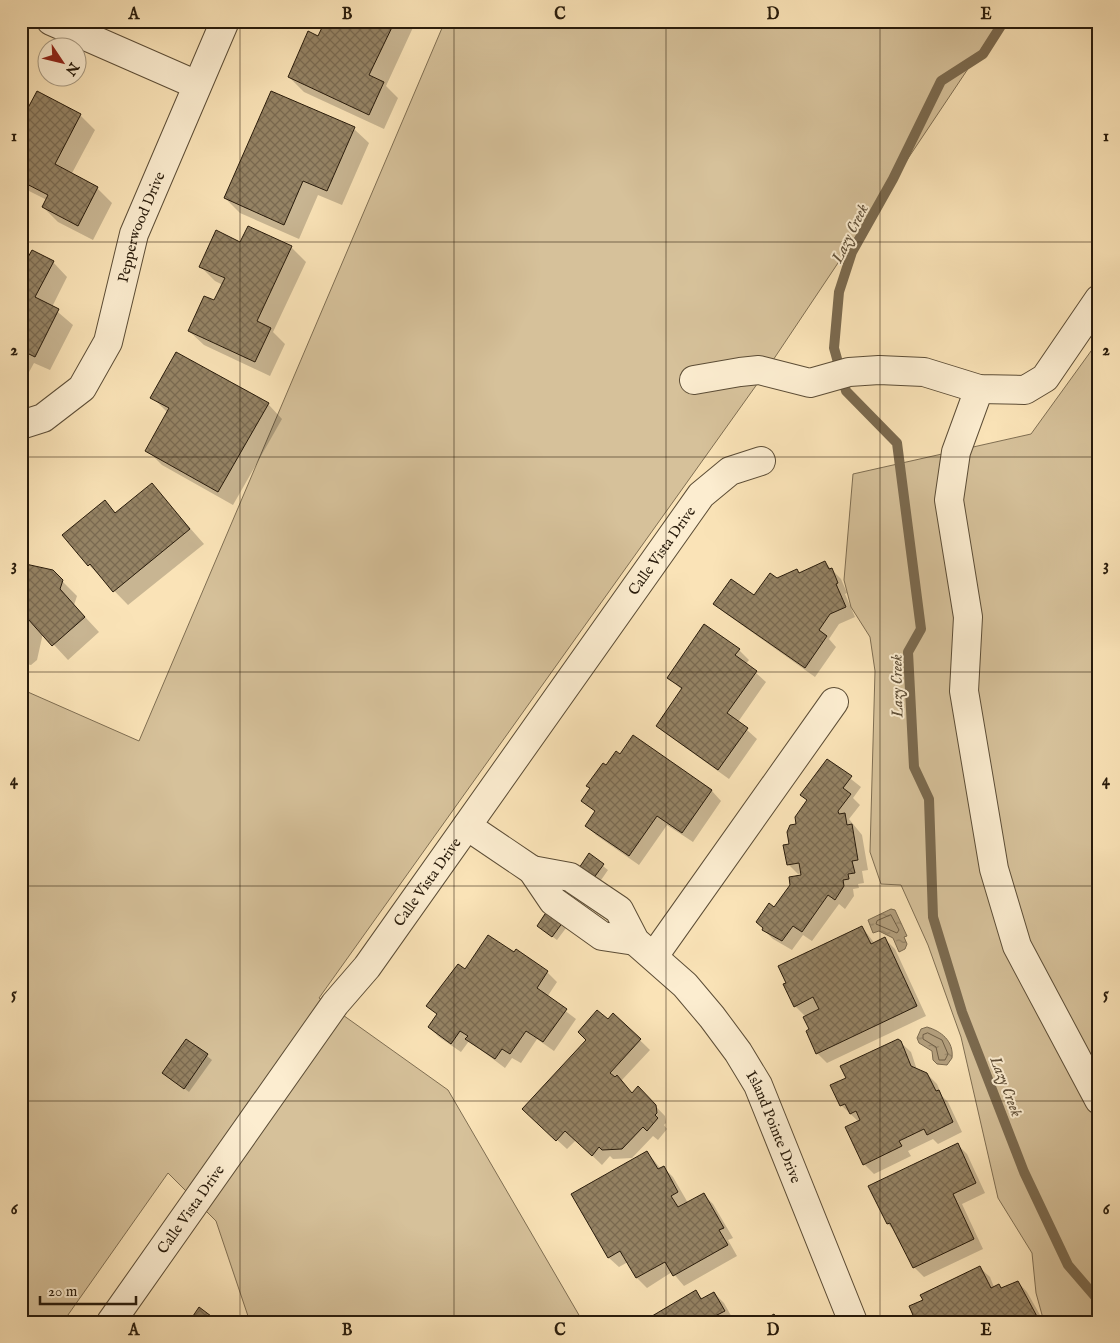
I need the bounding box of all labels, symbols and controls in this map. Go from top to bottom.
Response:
text: A [128,5,141,25]
text: B [342,5,353,25]
text: C [554,5,566,25]
text: D [767,5,780,25]
text: E [980,5,992,25]
north arrow [38,38,88,88]
text: N [61,58,83,79]
text: 1 [11,127,17,147]
text: 1 [1103,127,1109,147]
street label: Pepperwood Drive [114,169,170,284]
water label: Lazy Creek [828,201,874,268]
text: 2 [10,341,18,361]
text: 2 [1102,341,1110,361]
street label: Calle Vista Drive [624,503,700,599]
text: 3 [11,556,17,576]
text: 3 [1103,556,1109,576]
water label: Lazy Creek [887,654,909,719]
text: 4 [10,771,19,791]
text: 4 [1102,771,1111,791]
street label: Calle Vista Drive [390,834,466,930]
text: 5 [11,985,17,1005]
text: 5 [1103,985,1109,1005]
water label: Lazy Creek [984,1053,1026,1120]
street label: Island Pointe Drive [741,1067,805,1186]
street label: Calle Vista Drive [153,1161,229,1258]
text: 6 [11,1200,19,1220]
text: 6 [1103,1200,1111,1220]
scale bar [40,1273,136,1305]
text: 20 m [48,1282,78,1301]
text: A [128,1321,141,1341]
text: B [342,1321,353,1341]
text: C [554,1321,566,1341]
text: D [767,1321,780,1341]
text: E [980,1321,992,1341]

